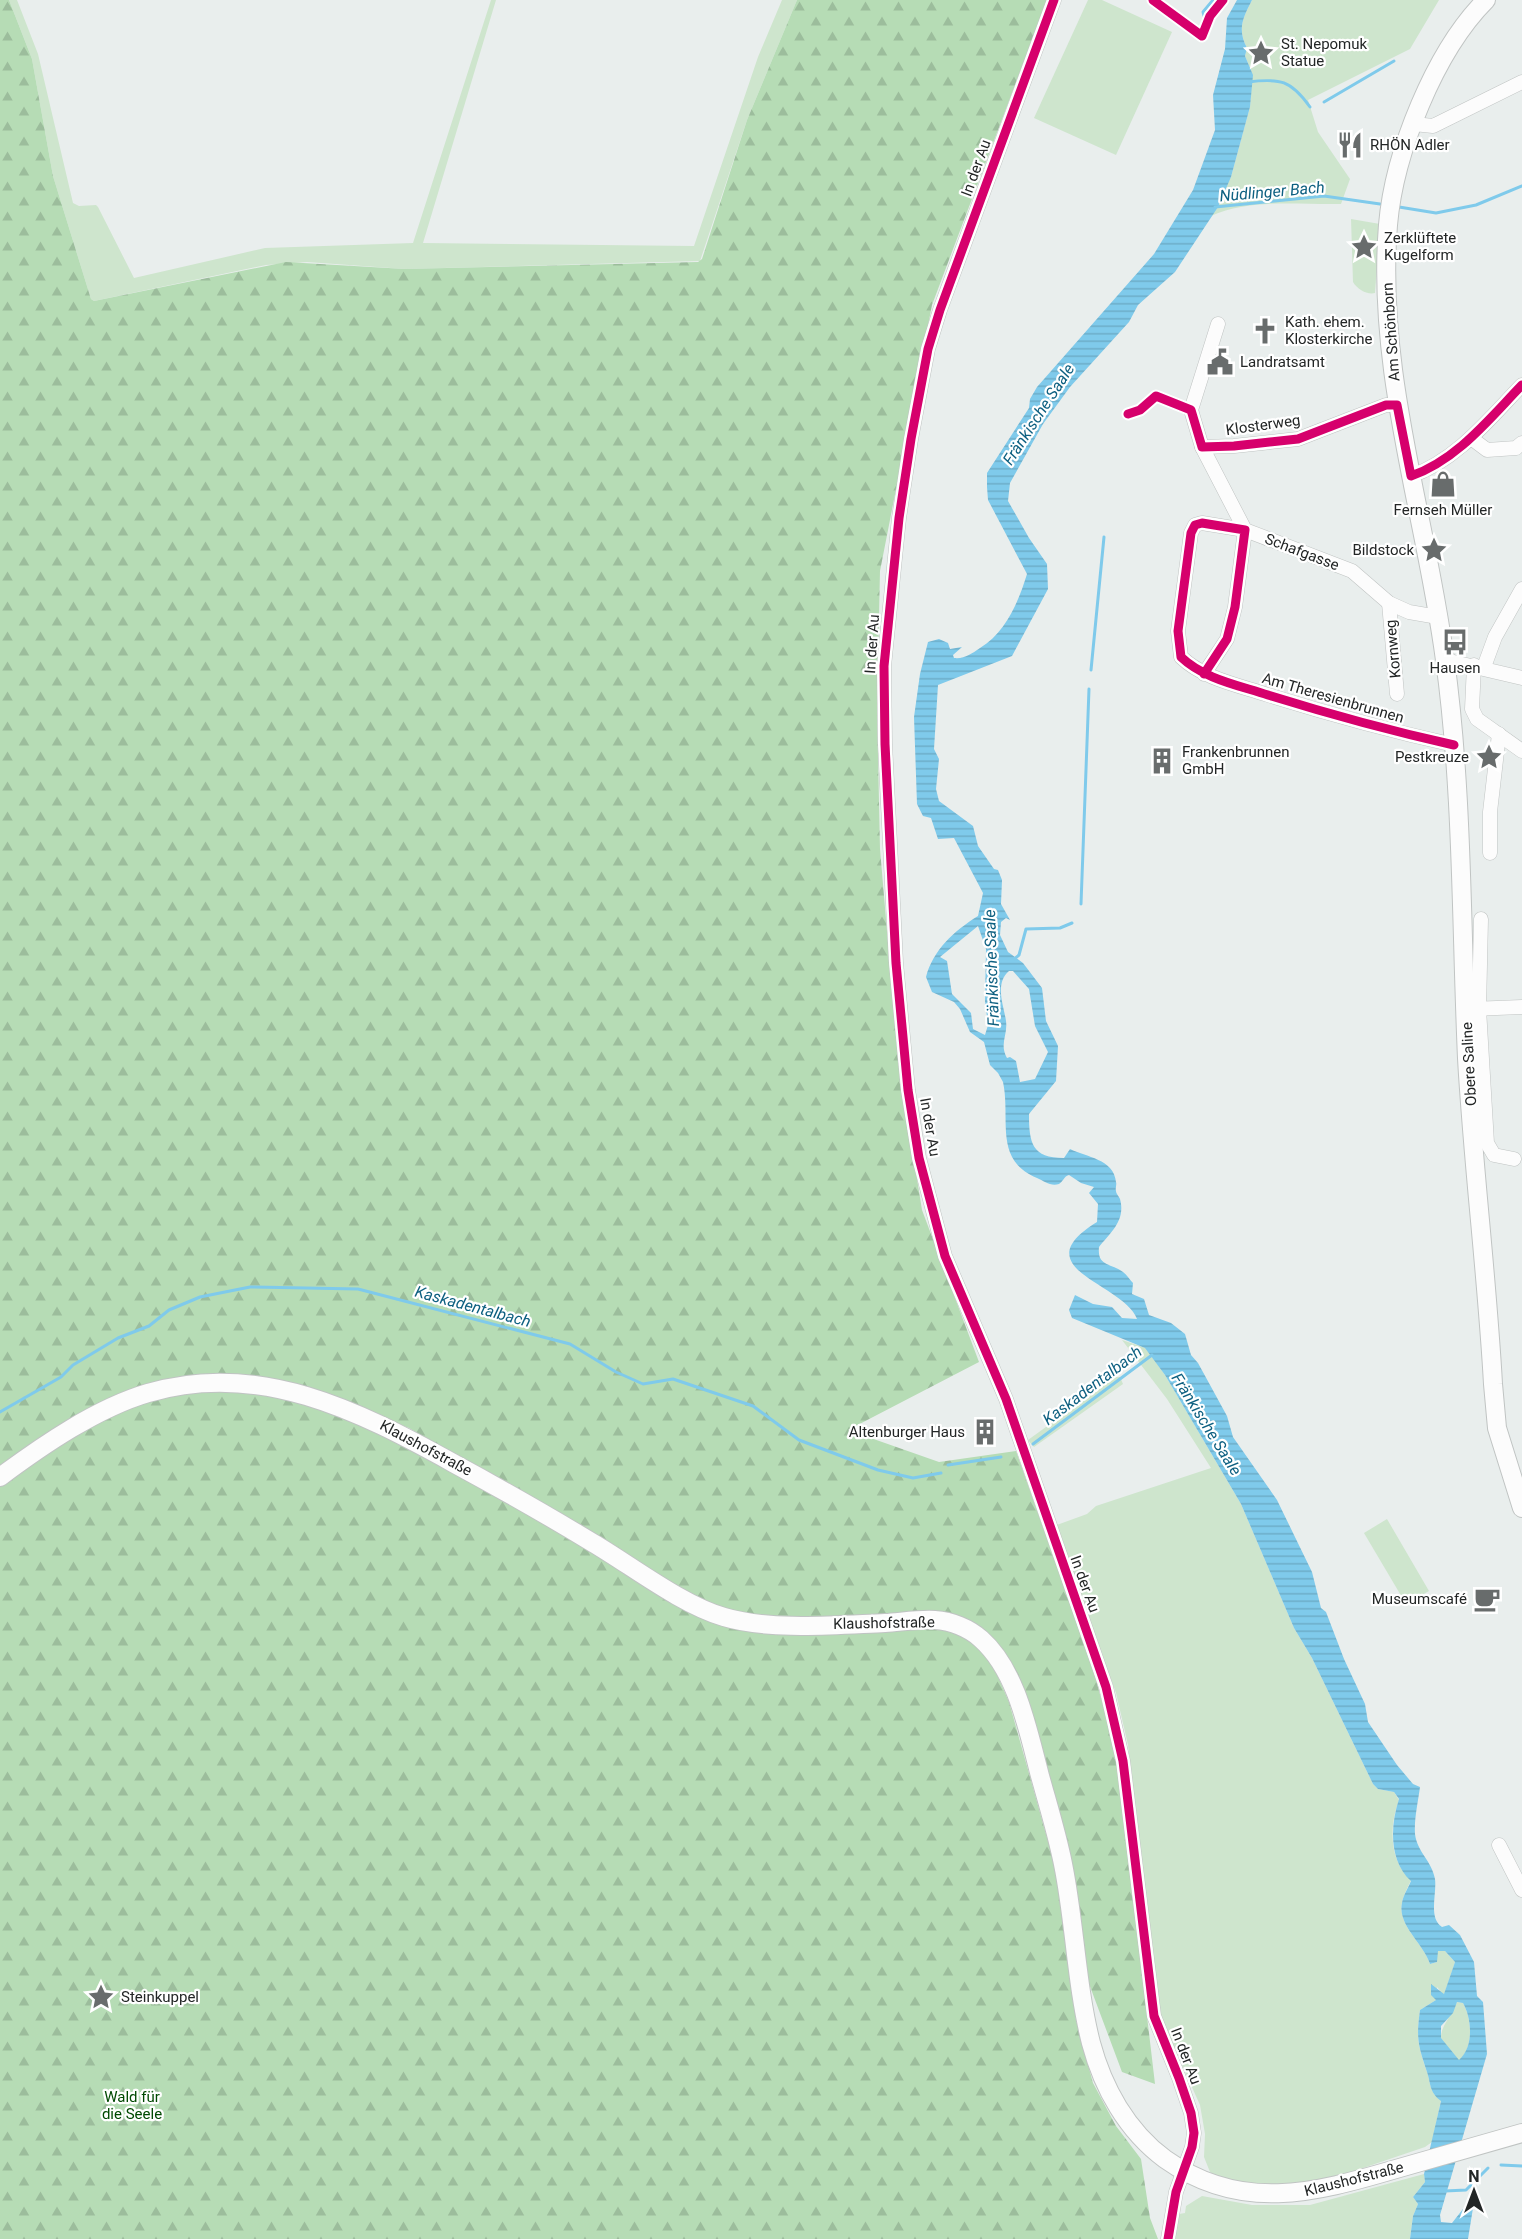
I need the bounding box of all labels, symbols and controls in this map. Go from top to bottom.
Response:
place label: St. Nepomuk Statue [1281,35,1368,70]
place icon: St. Nepomuk Statue [1246,38,1276,68]
restaurant icon: RHÖN Adler [1335,130,1365,160]
place label: RHÖN Adler [1370,136,1450,154]
street label: In der Au [957,137,995,199]
water label: Nüdlinger Bach [1219,177,1325,206]
place label: Zerklüftete Kugelform [1384,229,1456,264]
place icon: Zerklüftete Kugelform [1349,232,1379,262]
street label: Am Schönborn [1379,282,1403,382]
place label: Kath. ehem. Klosterkirche [1285,313,1373,348]
church icon: Kath. ehem. Klosterkirche [1250,316,1280,346]
public building icon: Landratsamt [1205,347,1235,377]
place label: Landratsamt [1240,353,1325,371]
water label: Fränkische Saale [999,360,1078,468]
street label: Klosterweg [1225,411,1301,439]
shop icon: Fernseh Müller [1428,469,1458,499]
place label: Fernseh Müller [1394,501,1492,519]
street label: Schafgasse [1262,530,1342,574]
place icon: Bildstock [1419,535,1449,565]
place label: Bildstock [1352,541,1414,559]
street label: In der Au [861,614,883,674]
street label: Kornweg [1381,619,1405,679]
bus stop icon: Hausen [1440,627,1470,657]
place label: Hausen [1429,659,1481,677]
street label: Am Theresienbrunnen [1260,669,1406,727]
place icon: Pestkreuze [1474,742,1504,772]
place label: Frankenbrunnen GmbH [1182,743,1290,778]
building icon: Frankenbrunnen GmbH [1147,746,1177,776]
place label: Pestkreuze [1395,748,1469,766]
water label: Fränkische Saale [980,909,1003,1027]
street label: Obere Saline [1458,1022,1480,1106]
street label: In der Au [916,1096,944,1158]
water label: Kaskadentalbach [413,1282,533,1331]
water label: Kaskadentalbach [1039,1342,1146,1429]
water label: Fränkische Saale [1168,1370,1246,1479]
street label: Klaushofstraße [377,1416,475,1480]
building icon: Altenburger Haus [970,1417,1000,1447]
place label: Altenburger Haus [849,1423,965,1441]
street label: In der Au [1066,1553,1104,1615]
cafe icon: Museumscafé [1472,1584,1502,1614]
place label: Museumscafé [1372,1590,1467,1608]
street label: Klaushofstraße [833,1613,935,1633]
place icon: Steinkuppel [86,1982,116,2012]
place label: Steinkuppel [121,1988,199,2006]
street label: In der Au [1167,2025,1205,2087]
park label: Wald für die Seele [102,2088,162,2123]
street label: Klaushofstraße [1302,2158,1406,2200]
north arrow [1444,2161,1504,2221]
text: N [1468,2167,1480,2186]

